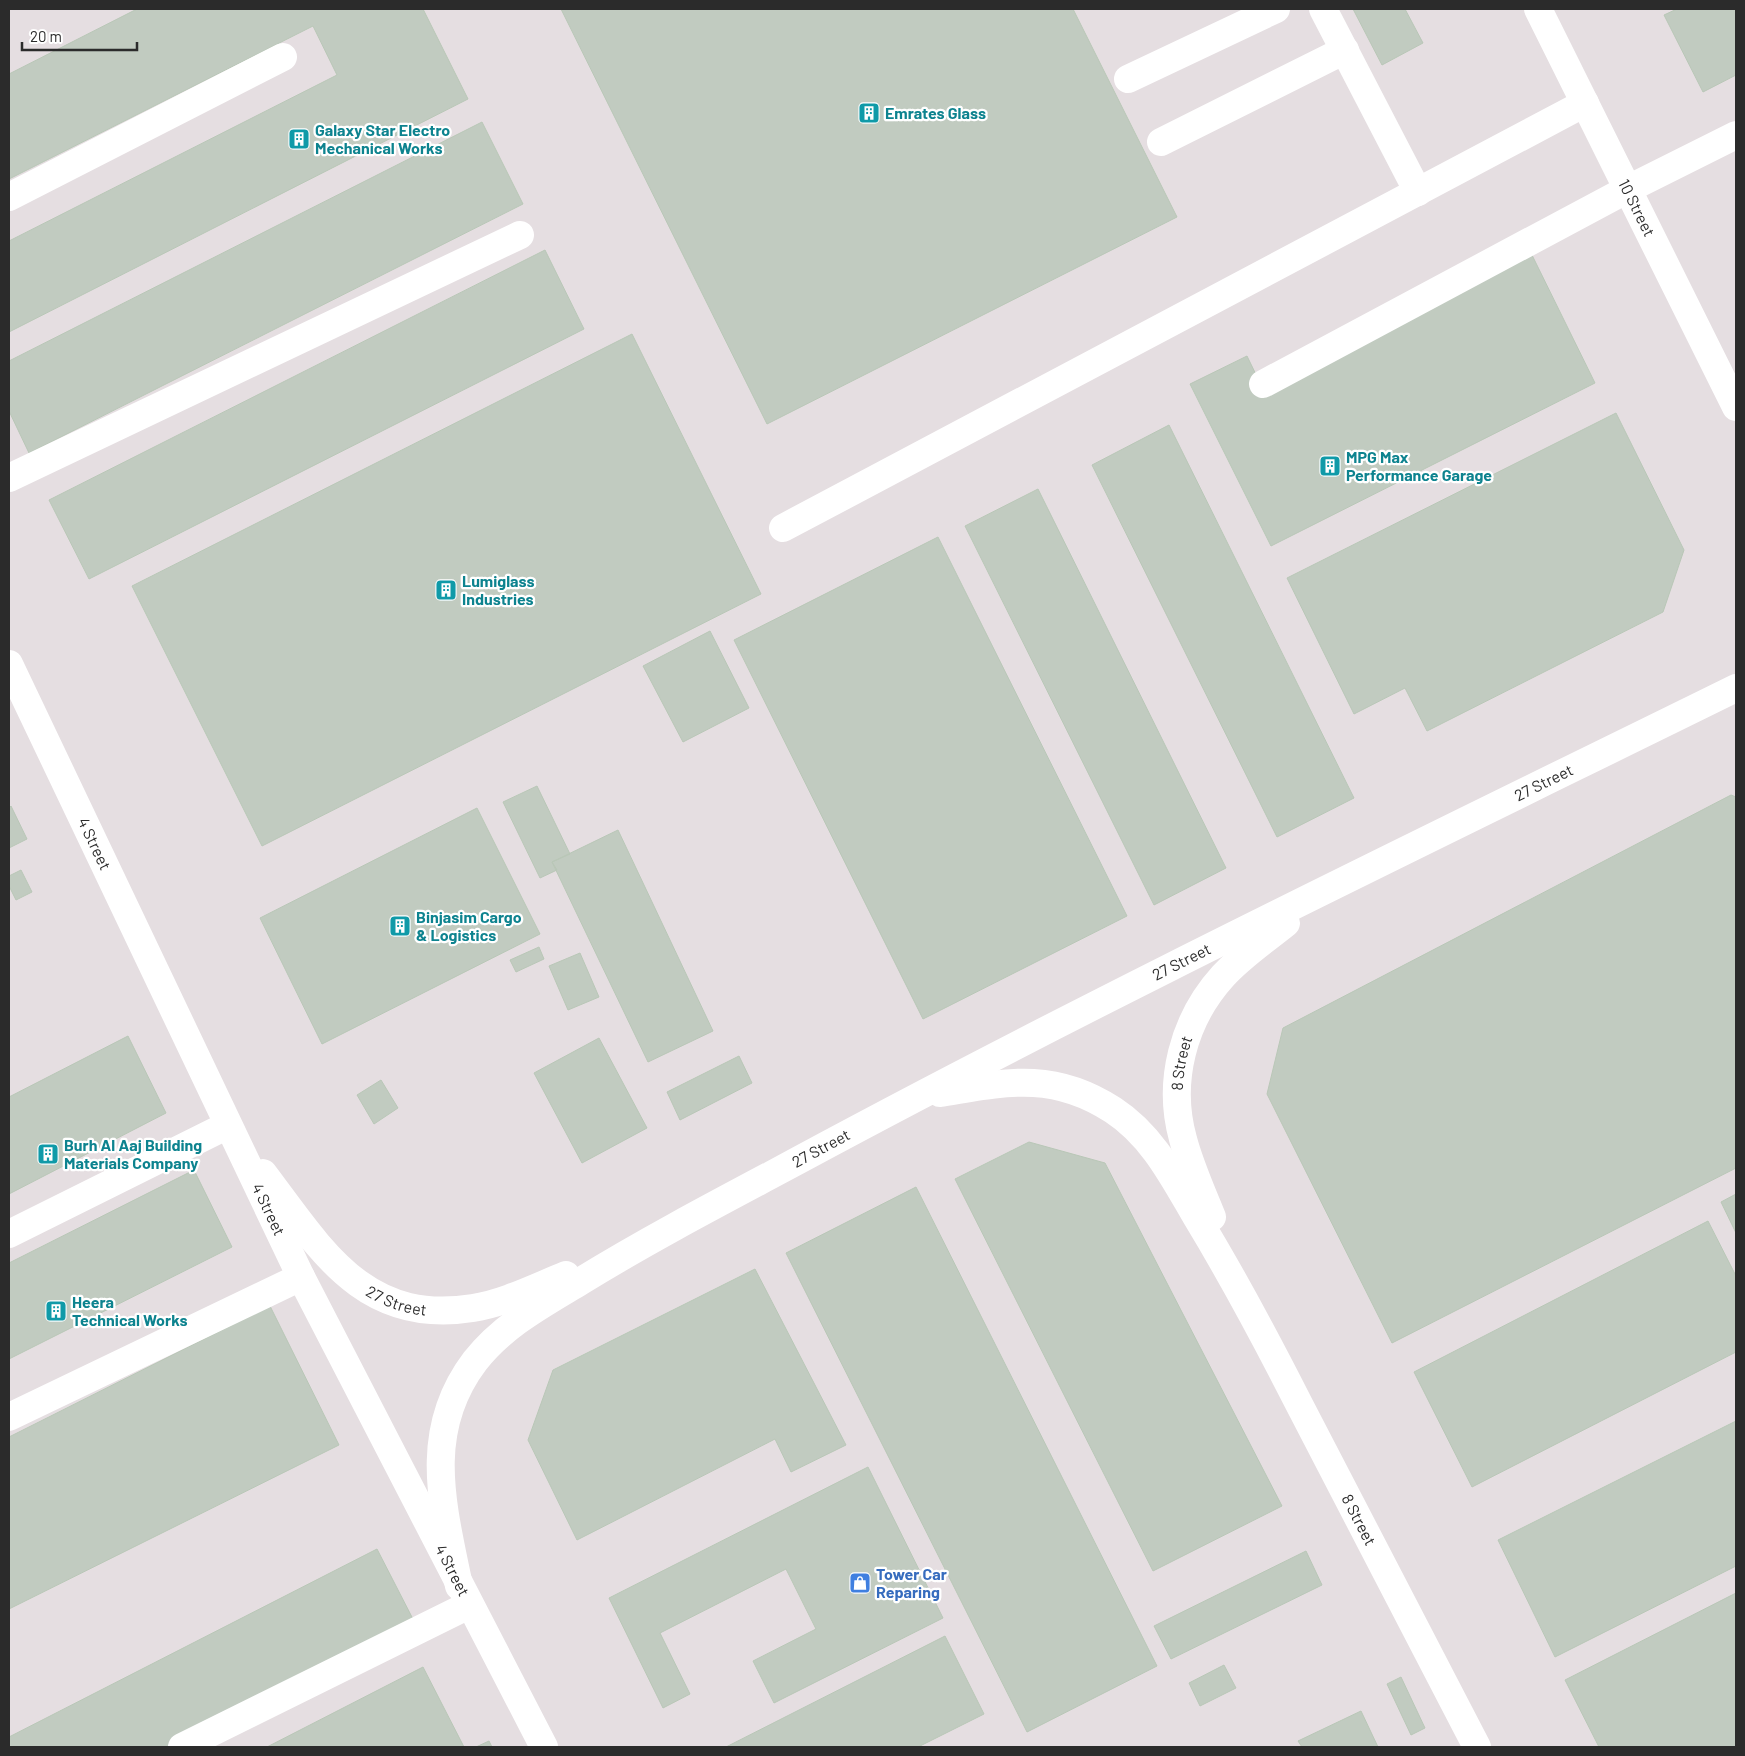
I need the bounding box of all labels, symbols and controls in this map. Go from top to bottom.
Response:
scale bar [22,20,138,52]
text: 20 m [30,27,62,45]
building icon: Emrates Glass [857,101,881,125]
place label: Emrates Glass [885,103,986,122]
place label: Galaxy Star Electro Mechanical Works [315,120,450,157]
building icon: Galaxy Star Electro Mechanical Works [287,127,311,151]
street label: 10 Street [1615,176,1660,239]
place label: MPG Max Performance Garage [1346,447,1492,484]
building icon: MPG Max Performance Garage [1318,454,1342,478]
place label: Lumiglass Industries [462,571,535,608]
building icon: Lumiglass Industries [434,578,458,602]
street label: 27 Street [1511,760,1576,804]
street label: 4 Street [74,814,116,873]
place label: Binjasim Cargo & Logistics [416,907,522,944]
building icon: Binjasim Cargo & Logistics [388,914,412,938]
street label: 27 Street [1149,938,1214,984]
street label: 8 Street [1167,1033,1195,1091]
street label: 27 Street [788,1124,853,1171]
place label: Burh Al Aaj Building Materials Company [64,1135,202,1172]
building icon: Burh Al Aaj Building Materials Company [36,1142,60,1166]
street label: 4 Street [249,1180,290,1238]
street label: 27 Street [363,1281,428,1319]
place label: Heera Technical Works [72,1292,188,1329]
building icon: Heera Technical Works [44,1299,68,1323]
street label: 8 Street [1338,1491,1381,1548]
street label: 4 Street [432,1541,474,1599]
place label: Tower Car Reparing [876,1564,947,1601]
shop icon: Tower Car Reparing [848,1571,872,1595]

